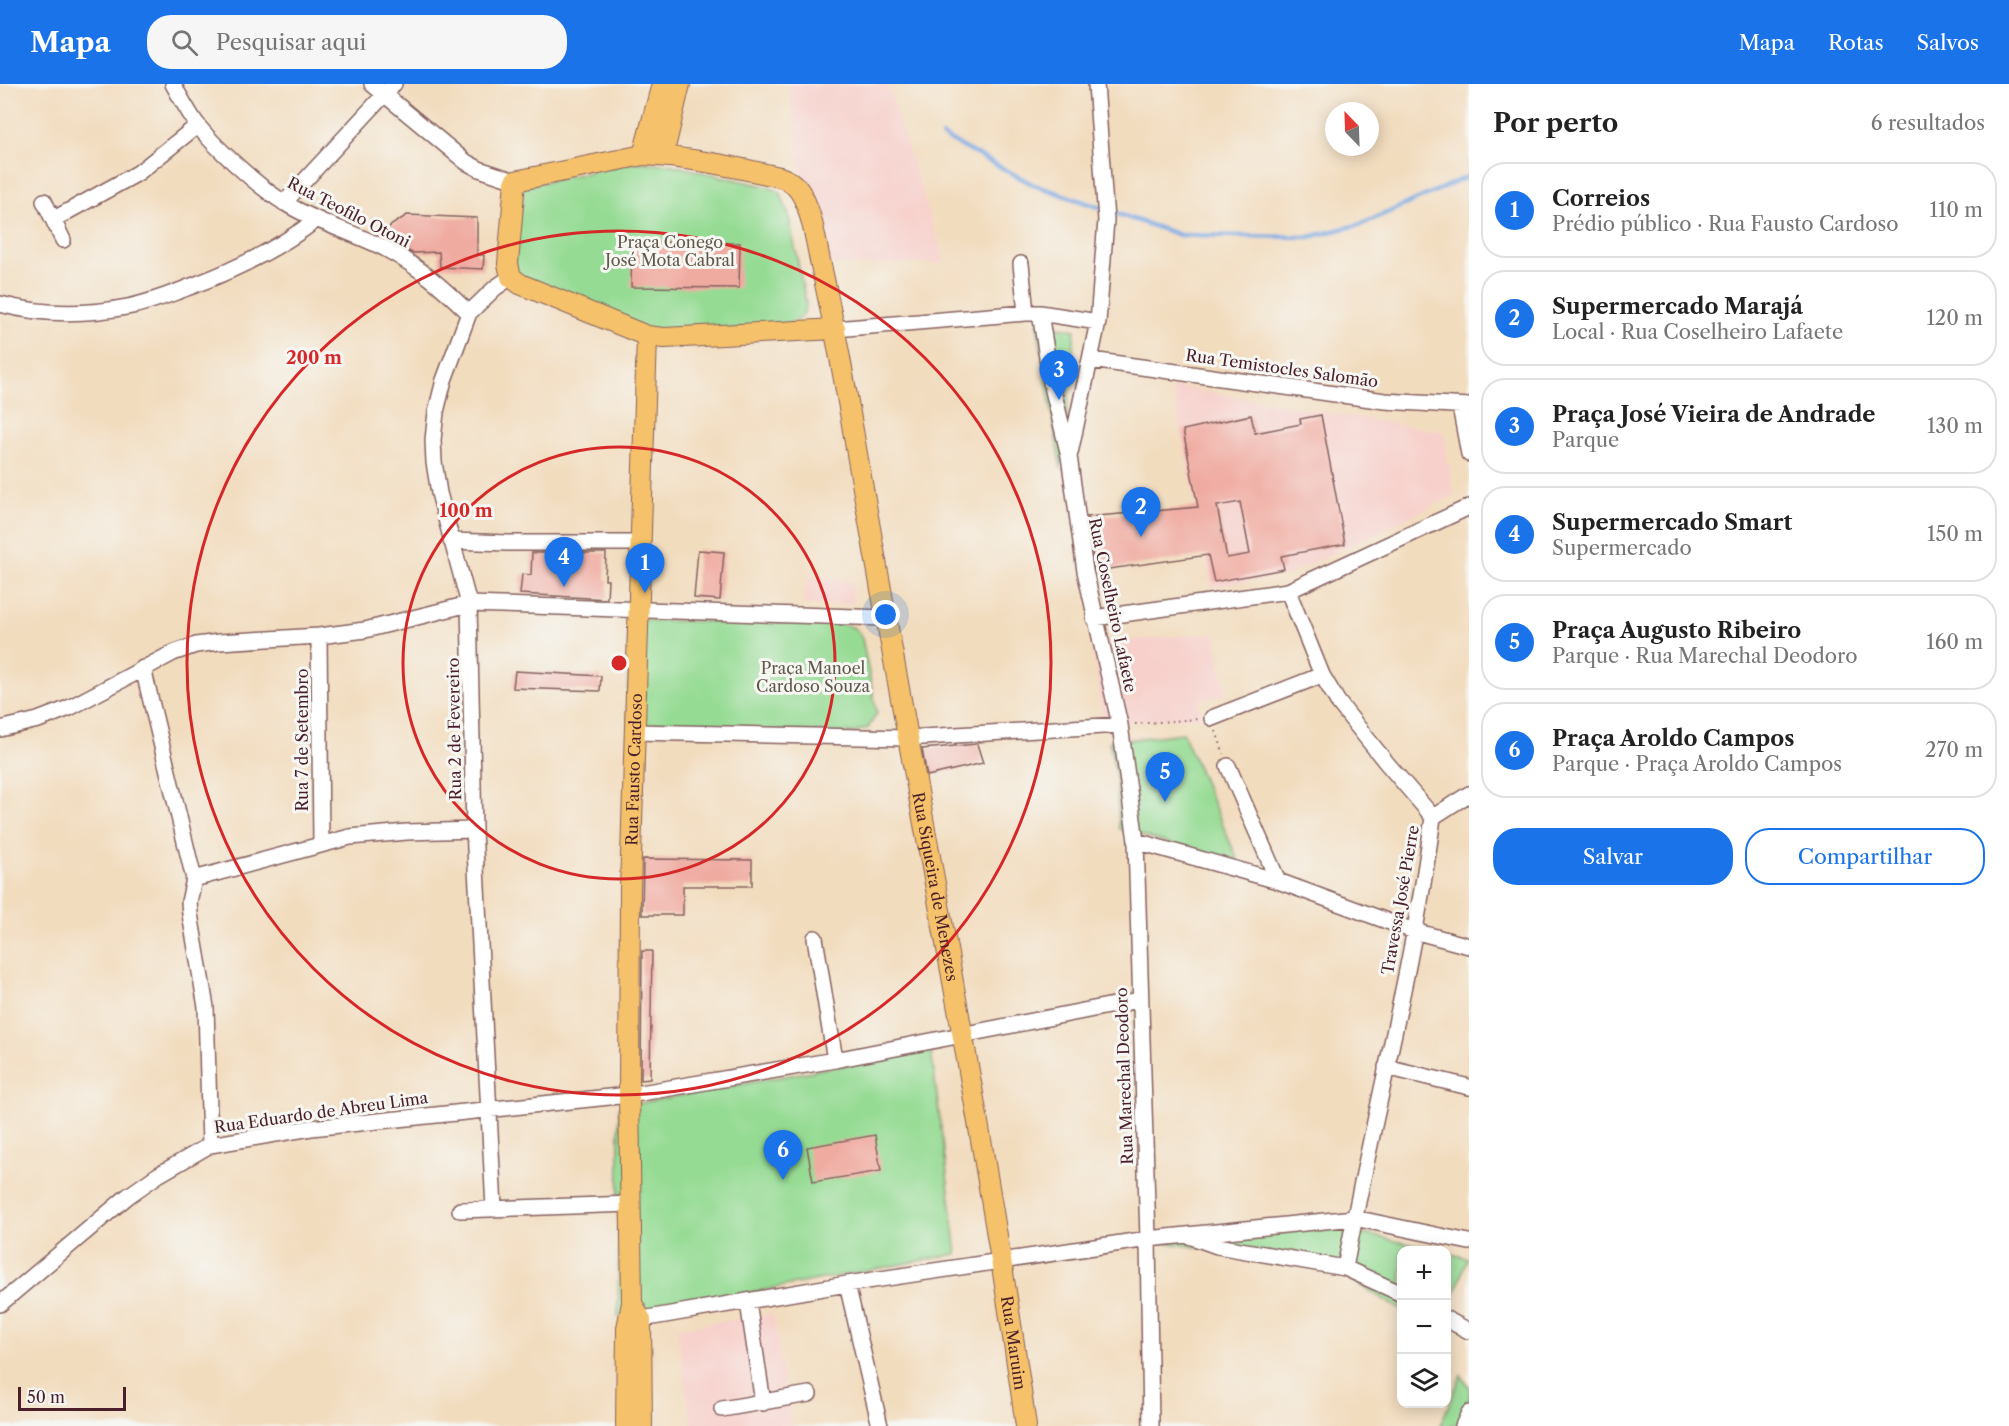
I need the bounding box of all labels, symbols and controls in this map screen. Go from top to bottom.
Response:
search box [147,15,567,69]
text: Mapa [30,25,111,59]
icon: search [168,26,201,59]
text: Pesquisar aqui [216,29,366,56]
text: Mapa [1739,30,1795,55]
text: Rotas [1828,30,1884,55]
text: Salvos [1917,30,1979,55]
north arrow [1325,102,1379,156]
text: Por perto [1493,107,1618,139]
text: 6 resultados [1871,111,1985,135]
street label: Rua Teofilo Otoni [284,172,414,252]
text: Correios [1552,185,1650,212]
text: 1 [1510,198,1519,222]
text: 110 m [1930,198,1983,222]
text: Prédio público · Rua Fausto Cardoso [1552,212,1898,236]
park label: Praça Conego José Mota Cabral [602,232,735,270]
text: Supermercado Marajá [1552,293,1803,320]
text: 2 [1509,306,1520,330]
text: 120 m [1926,306,1983,330]
text: Local · Rua Coselheiro Lafaete [1552,320,1843,344]
street label: Rua Temistocles Salomão [1184,345,1380,391]
text: 200 m [286,347,342,369]
pin: 3 [1040,350,1078,400]
text: Praça José Vieira de Andrade [1552,401,1875,428]
text: 3 [1509,414,1520,438]
text: 130 m [1927,414,1983,438]
text: Parque [1552,428,1619,452]
pin: 2 [1122,488,1160,537]
text: 100 m [439,500,493,522]
text: Supermercado Smart [1552,509,1792,536]
street label: Rua Coselheiro Lafaete [1085,516,1141,694]
text: 4 [1509,522,1520,546]
text: 150 m [1927,522,1983,546]
text: Supermercado [1552,536,1692,560]
pin: 4 [544,538,584,587]
pin: 1 [626,544,664,593]
your location [871,600,900,629]
text: Praça Augusto Ribeiro [1552,617,1801,644]
text: 5 [1509,630,1520,654]
text: 160 m [1926,630,1983,654]
text: Parque · Rua Marechal Deodoro [1552,644,1857,668]
centre of rings [609,653,629,673]
street label: Rua 2 de Fevereiro [443,657,465,801]
park label: Praça Manoel Cardoso Souza [756,658,870,696]
street label: Rua 7 de Setembro [292,668,312,812]
street label: Rua Fausto Cardoso [621,693,646,846]
text: Praça Aroldo Campos [1552,725,1794,752]
text: 6 [1509,738,1520,762]
text: 270 m [1925,738,1983,762]
pin: 5 [1146,752,1184,802]
text: Parque · Praça Aroldo Campos [1552,752,1842,776]
street label: Rua Siqueira de Menezes [908,790,963,983]
street label: Travessa José Pierre [1377,824,1423,976]
button: Salvar [1493,828,1733,885]
button: Compartilhar [1745,828,1985,885]
street label: Rua Marechal Deodoro [1111,987,1137,1165]
street label: Rua Eduardo de Abreu Lima [213,1087,430,1137]
pin: 6 [764,1130,802,1180]
map controls [1397,1246,1451,1408]
button: + [1397,1246,1451,1300]
street label: Rua Maruim [997,1294,1031,1391]
button: − [1397,1300,1451,1354]
button: layers [1397,1354,1451,1408]
scale bar [18,1384,126,1412]
text: 50 m [27,1387,65,1407]

